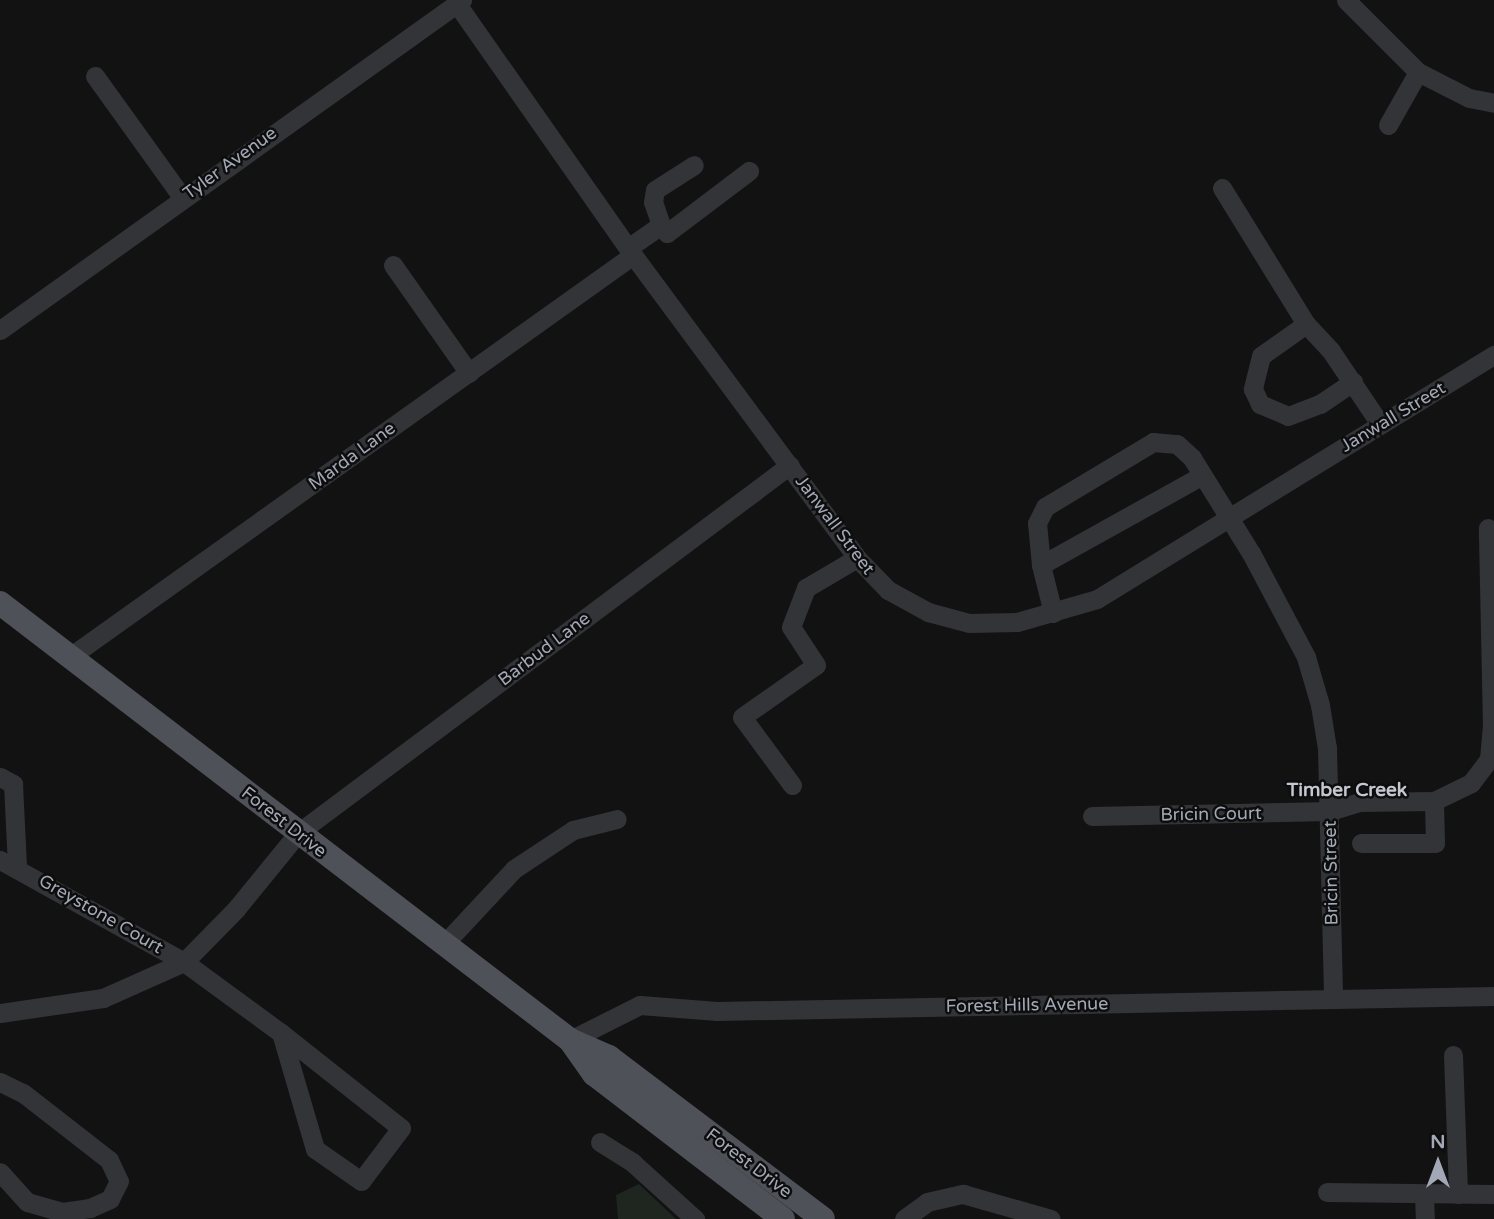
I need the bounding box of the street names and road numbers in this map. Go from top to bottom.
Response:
street label: Tyler Avenue [179,122,281,204]
street label: Janwall Street [1337,377,1449,457]
street label: Marda Lane [304,417,400,495]
street label: Janwall Street [791,471,879,579]
street label: Barbud Lane [494,607,594,691]
street label: Forest Drive [237,782,331,862]
street label: Bricin Court [1160,802,1262,826]
street label: Bricin Street [1319,820,1343,926]
street label: Greystone Court [35,870,167,958]
street label: Forest Hills Avenue [945,993,1109,1017]
street label: Forest Drive [702,1124,796,1202]

